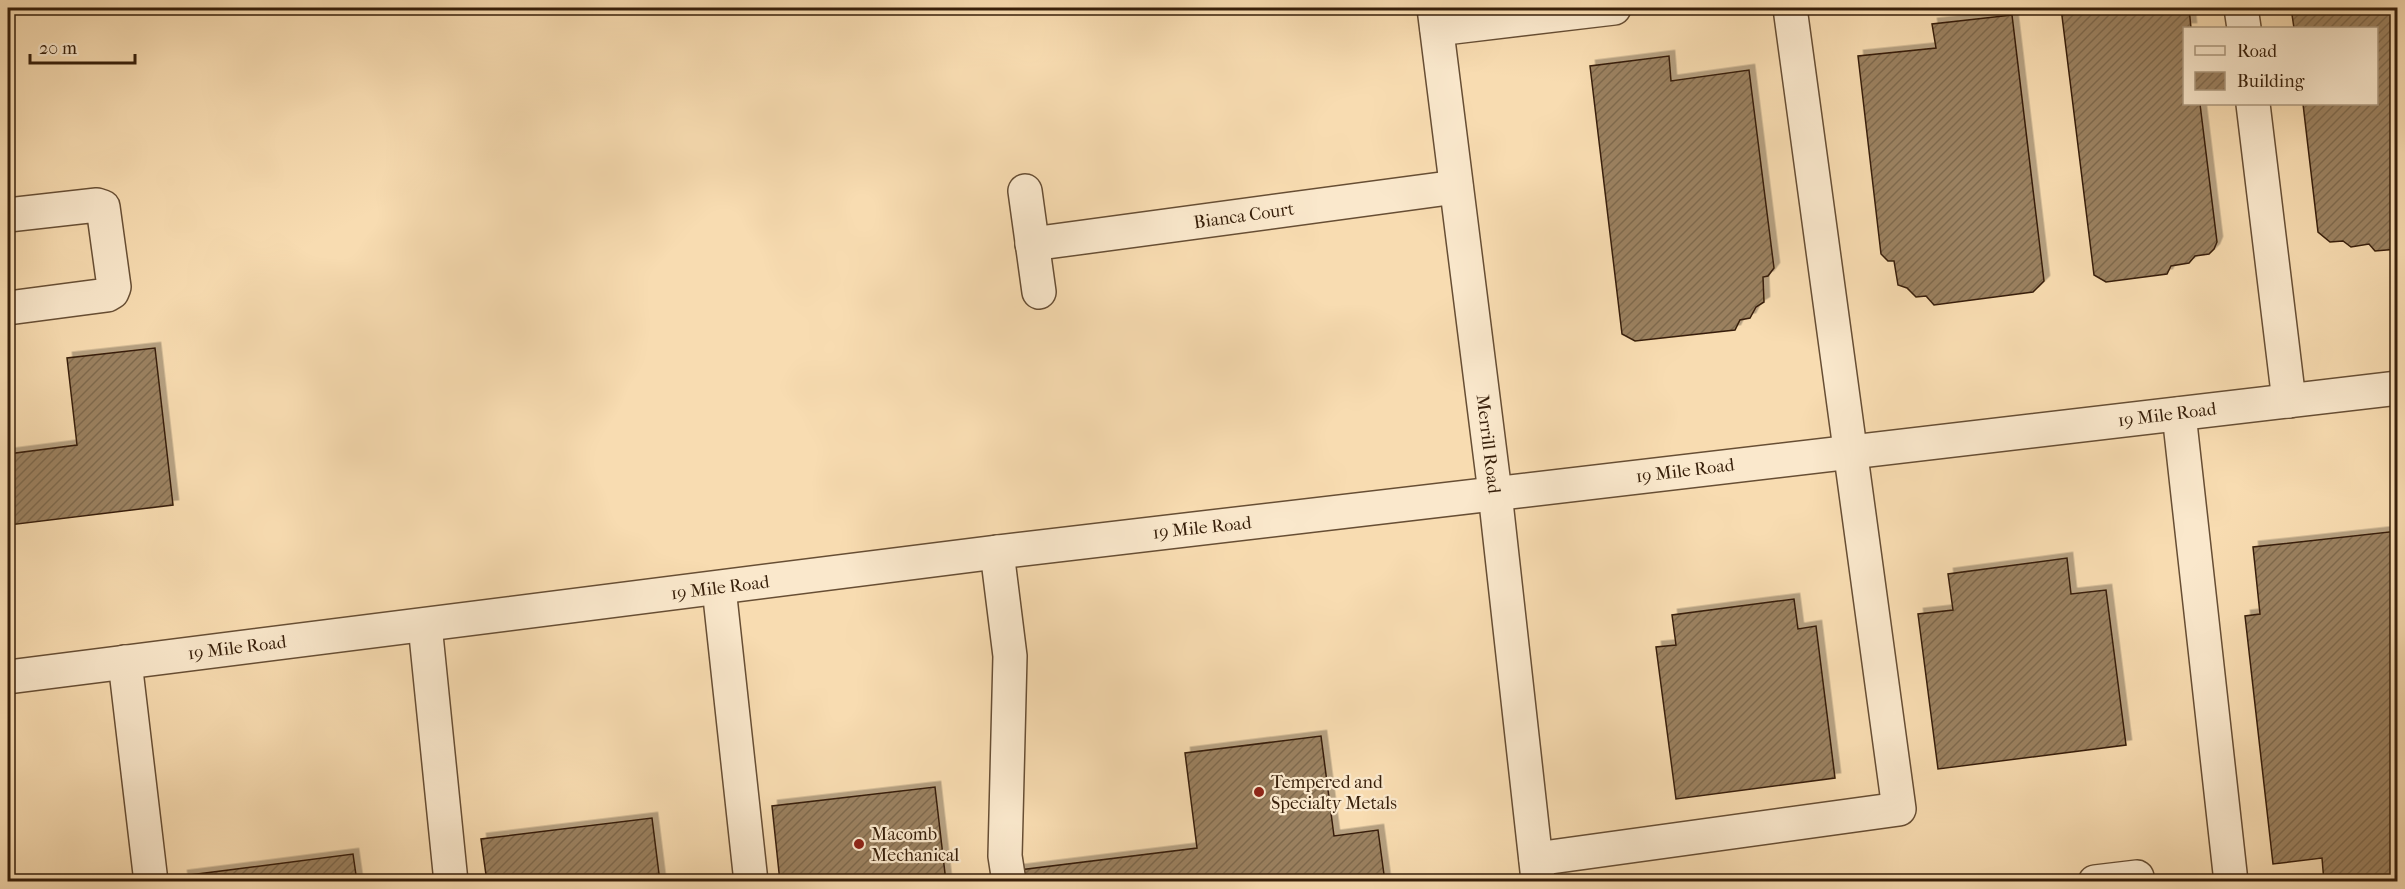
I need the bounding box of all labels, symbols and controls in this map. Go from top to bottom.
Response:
scale bar [30,27,135,65]
legend [2183,27,2378,105]
text: 20 m [39,38,77,59]
text: Road [2237,41,2277,62]
text: Building [2237,71,2305,92]
street label: Bianca Court [1192,198,1296,233]
street label: Merrill Road [1472,393,1505,495]
street label: 19 Mile Road [2116,399,2218,431]
street label: 19 Mile Road [1634,455,1736,487]
street label: 19 Mile Road [1152,512,1253,544]
street label: 19 Mile Road [669,572,771,604]
street label: 19 Mile Road [186,632,288,664]
place label: Tempered and Specialty Metals [1271,772,1397,814]
marker: Tempered and Specialty Metals [1252,785,1266,799]
place label: Macomb Mechanical [871,824,959,866]
marker: Macomb Mechanical [852,837,866,851]

